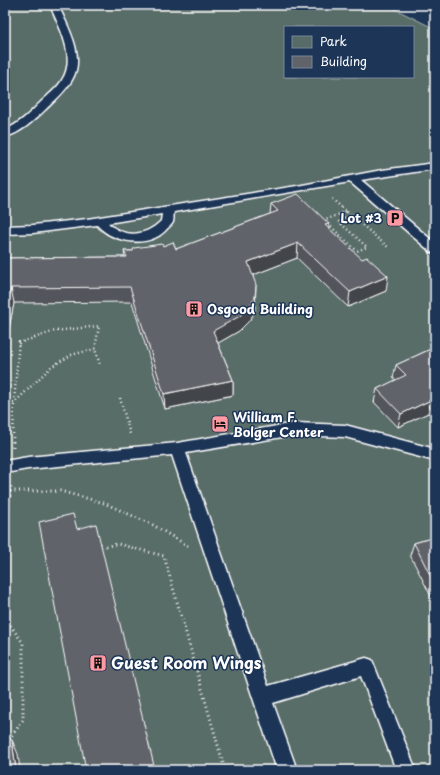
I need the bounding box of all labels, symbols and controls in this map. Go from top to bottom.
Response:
legend [284,26,414,78]
text: Park [320,32,347,50]
text: Building [320,52,367,70]
place label: Lot #3 [340,208,382,227]
parking icon: Lot #3 [385,208,405,228]
building icon: Osgood Building [184,299,204,319]
place label: Osgood Building [207,299,313,318]
place label: William F. Bolger Center [233,407,324,441]
hotel icon: William F. Bolger Center [210,414,230,434]
place label: Guest Room Wings [111,650,262,674]
building icon: Guest Room Wings [88,653,108,673]

